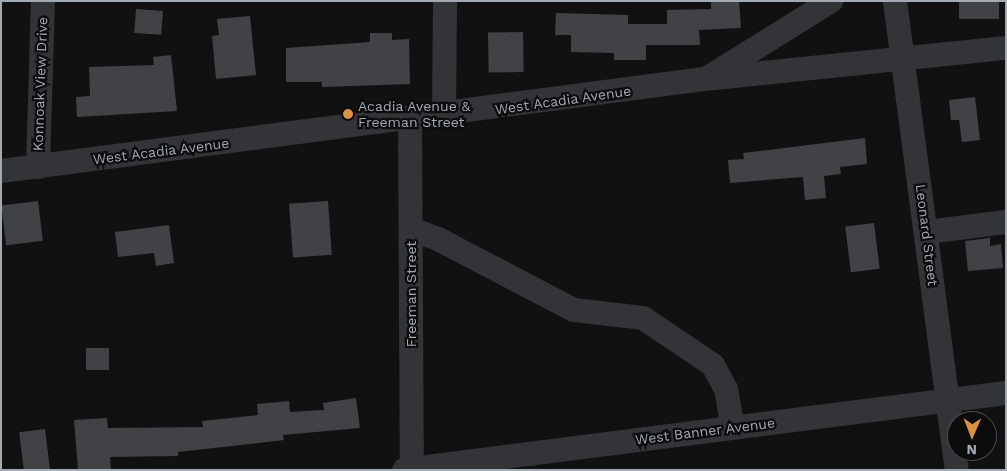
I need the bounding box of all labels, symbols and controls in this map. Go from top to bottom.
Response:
street label: Konnoak View Drive [29,16,51,152]
street label: West Acadia Avenue [493,82,633,118]
place label: Acadia Avenue & Freeman Street [358,98,471,130]
marker: Acadia Avenue & Freeman Street [342,108,354,120]
street label: West Acadia Avenue [91,134,231,168]
street label: Leonard Street [912,183,942,287]
street label: Freeman Street [403,241,419,347]
north arrow [947,411,997,461]
street label: West Banner Avenue [634,414,776,448]
text: N [966,442,977,458]

